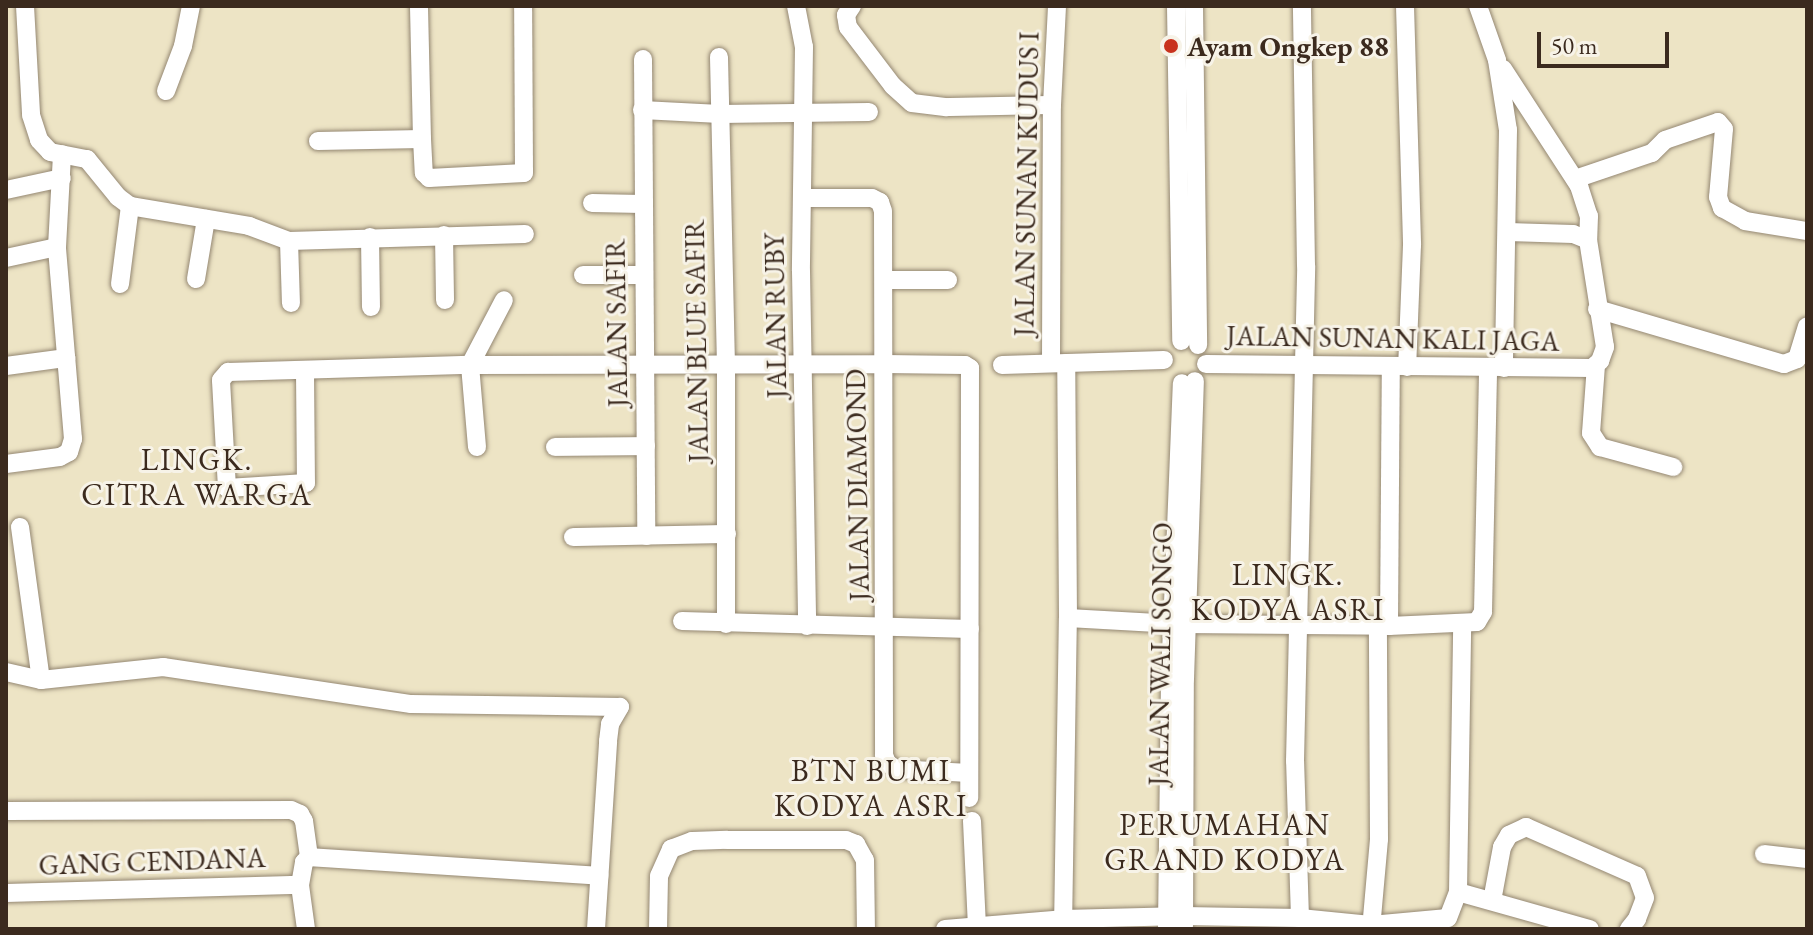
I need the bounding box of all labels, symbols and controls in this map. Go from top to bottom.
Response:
scale bar [1541,16,1673,66]
place label: Ayam Ongkep 88 [1187,29,1389,63]
text: 50 m [1551,30,1598,61]
street label: JALAN SUNAN KUDUS I [1007,31,1045,337]
marker: Ayam Ongkep 88 [1162,37,1180,55]
street label: JALAN BLUE SAFIR [677,219,715,463]
street label: JALAN RUBY [757,233,793,399]
street label: JALAN SAFIR [598,238,634,408]
street label: JALAN SUNAN KALI JAGA [1226,318,1560,358]
street label: JALAN DIAMOND [838,369,876,601]
district label: LINGK. CITRA WARGA [81,442,313,512]
street label: JALAN WALI SONGO [1141,522,1179,786]
district label: LINGK. KODYA ASRI [1191,557,1385,628]
district label: BTN BUMI KODYA ASRI [774,753,968,824]
district label: PERUMAHAN GRAND KODYA [1104,807,1346,878]
street label: GANG CENDANA [38,840,266,882]

